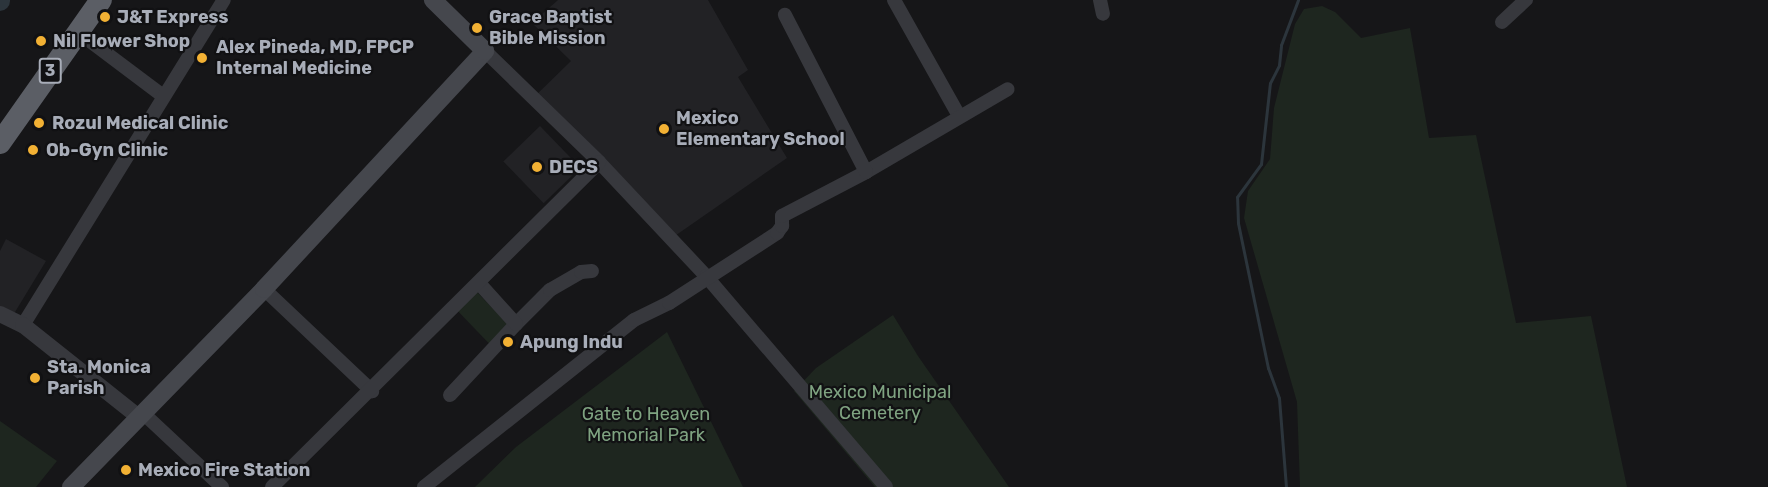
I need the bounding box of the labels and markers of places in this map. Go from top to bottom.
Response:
place label: J&T Express [117,6,229,28]
place label: Grace Baptist Bible Mission [489,7,612,50]
marker: J&T Express [98,10,112,24]
marker: Grace Baptist Bible Mission [470,21,484,35]
place label: Nil Flower Shop [53,30,191,52]
marker: Nil Flower Shop [34,34,48,48]
place label: Alex Pineda, MD, FPCP Internal Medicine [216,37,414,80]
marker: Alex Pineda, MD, FPCP Internal Medicine [193,49,211,67]
place label: Mexico Elementary School [676,108,845,150]
place label: Rozul Medical Clinic [52,112,228,134]
marker: Rozul Medical Clinic [30,114,48,132]
marker: Mexico Elementary School [657,122,671,136]
place label: Ob-Gyn Clinic [46,139,168,161]
marker: Ob-Gyn Clinic [24,141,42,159]
place label: DECS [549,156,598,178]
marker: DECS [530,160,544,174]
place label: Apung Indu [520,331,623,353]
marker: Apung Indu [501,335,515,349]
place label: Sta. Monica Parish [47,357,151,400]
marker: Sta. Monica Parish [28,371,42,385]
place label: Mexico Fire Station [138,459,310,481]
marker: Mexico Fire Station [119,463,133,477]

